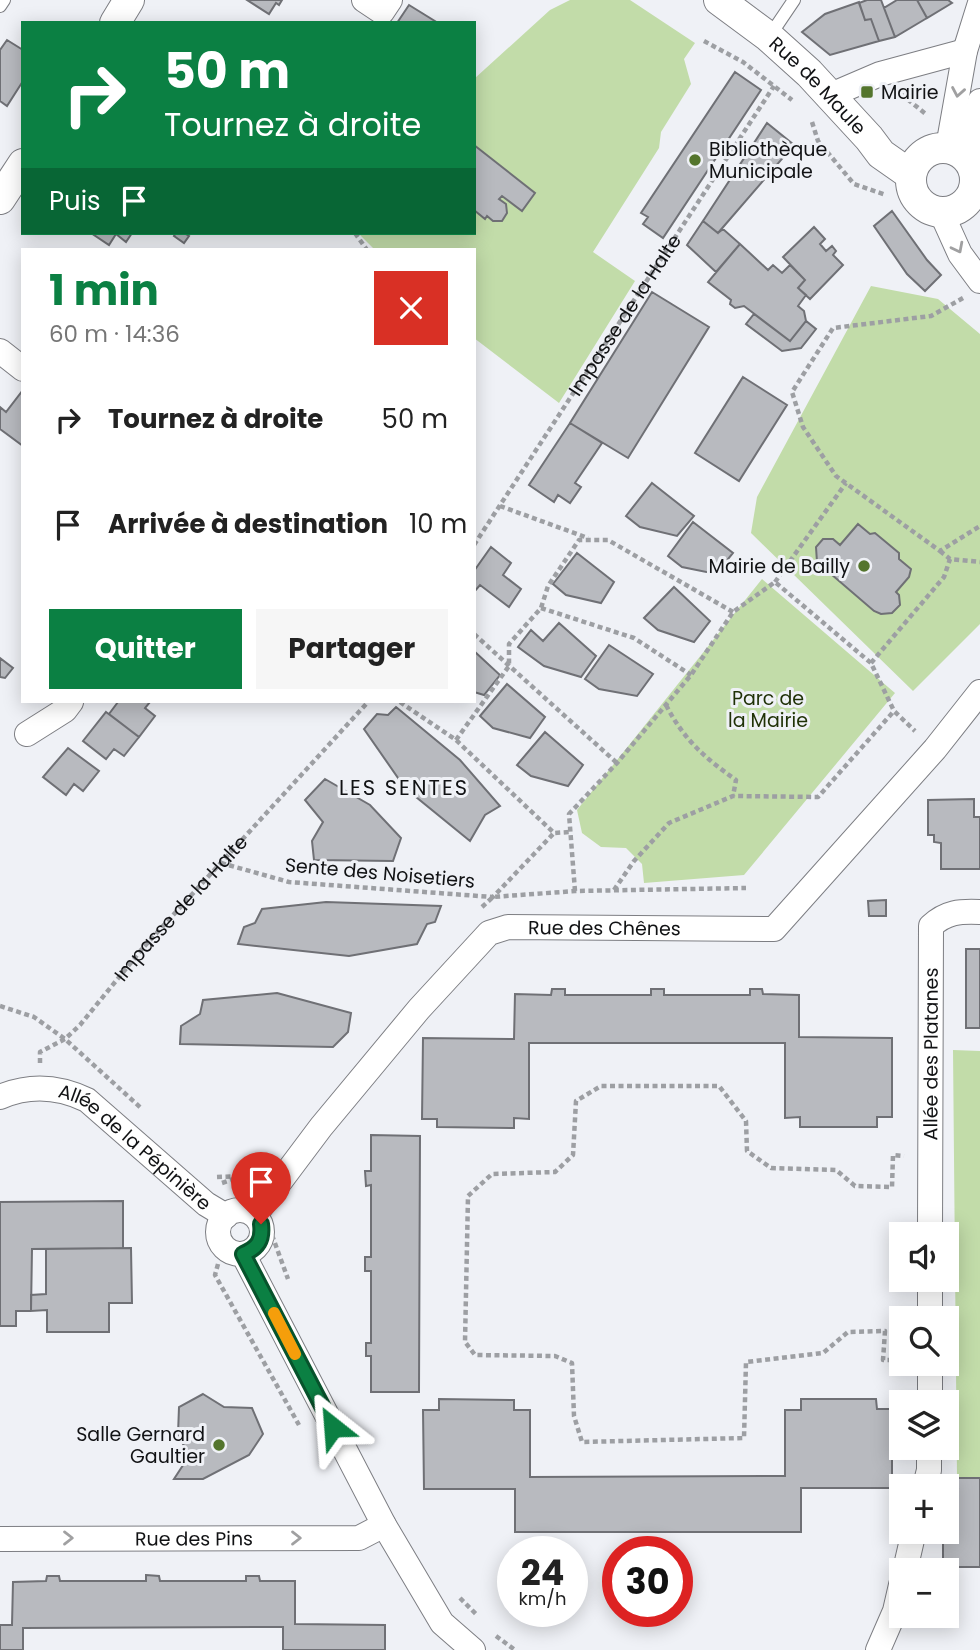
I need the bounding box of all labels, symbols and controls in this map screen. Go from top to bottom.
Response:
street label: Rue de Maule [763,30,873,140]
text: 50 m [164,37,290,105]
icon: right [49,49,140,140]
place label: Mairie [881,79,938,106]
marker: Mairie [859,84,875,100]
one-way arrow [951,86,966,98]
text: Tournez à droite [164,102,421,147]
place label: Bibliothèque Municipale [709,136,827,185]
marker: Bibliothèque Municipale [687,152,703,168]
icon: arrive [115,182,153,220]
text: Puis [49,183,101,219]
street label: Impasse de la Halte [562,229,687,401]
one-way arrow [950,241,964,253]
text: 1 min [49,261,159,320]
button: close [374,271,448,345]
text: 60 m · 14:36 [49,318,180,350]
icon: right [49,401,87,439]
text: Tournez à droite [108,401,323,437]
text: 50 m [382,401,448,437]
icon: arrive [49,506,87,544]
text: Arrivée à destination [108,506,388,542]
text: 10 m [409,506,467,542]
place label: Mairie de Bailly [709,553,850,580]
marker: Mairie de Bailly [856,558,872,574]
button: Quitter [49,609,242,689]
button: Partager [256,609,448,689]
park label: Parc de la Mairie [728,685,808,734]
district label: LES SENTES [339,773,469,802]
street label: Impasse de la Halte [108,829,254,987]
street label: Sente des Noisetiers [284,851,476,895]
street label: Rue des Chênes [528,914,681,942]
street label: Allée des Platanes [917,968,944,1140]
street label: Allée de la Pépinière [56,1077,217,1216]
pin [231,1152,291,1224]
icon: arrive [242,1163,280,1201]
map controls [889,1222,959,1628]
button: sound [889,1222,959,1292]
button: search [889,1306,959,1376]
position arrow [296,1390,370,1464]
button: layers [889,1390,959,1460]
place label: Salle Gernard Gaultier [76,1421,205,1470]
marker: Salle Gernard Gaultier [211,1437,227,1453]
button: + [889,1474,959,1544]
street label: Rue des Pins [135,1525,253,1552]
one-way arrow [63,1530,74,1546]
one-way arrow [291,1530,301,1546]
speed limit sign: 30 [602,1536,693,1627]
text: 24 [521,1548,564,1597]
button: − [889,1558,959,1628]
text: km/h [519,1586,566,1611]

